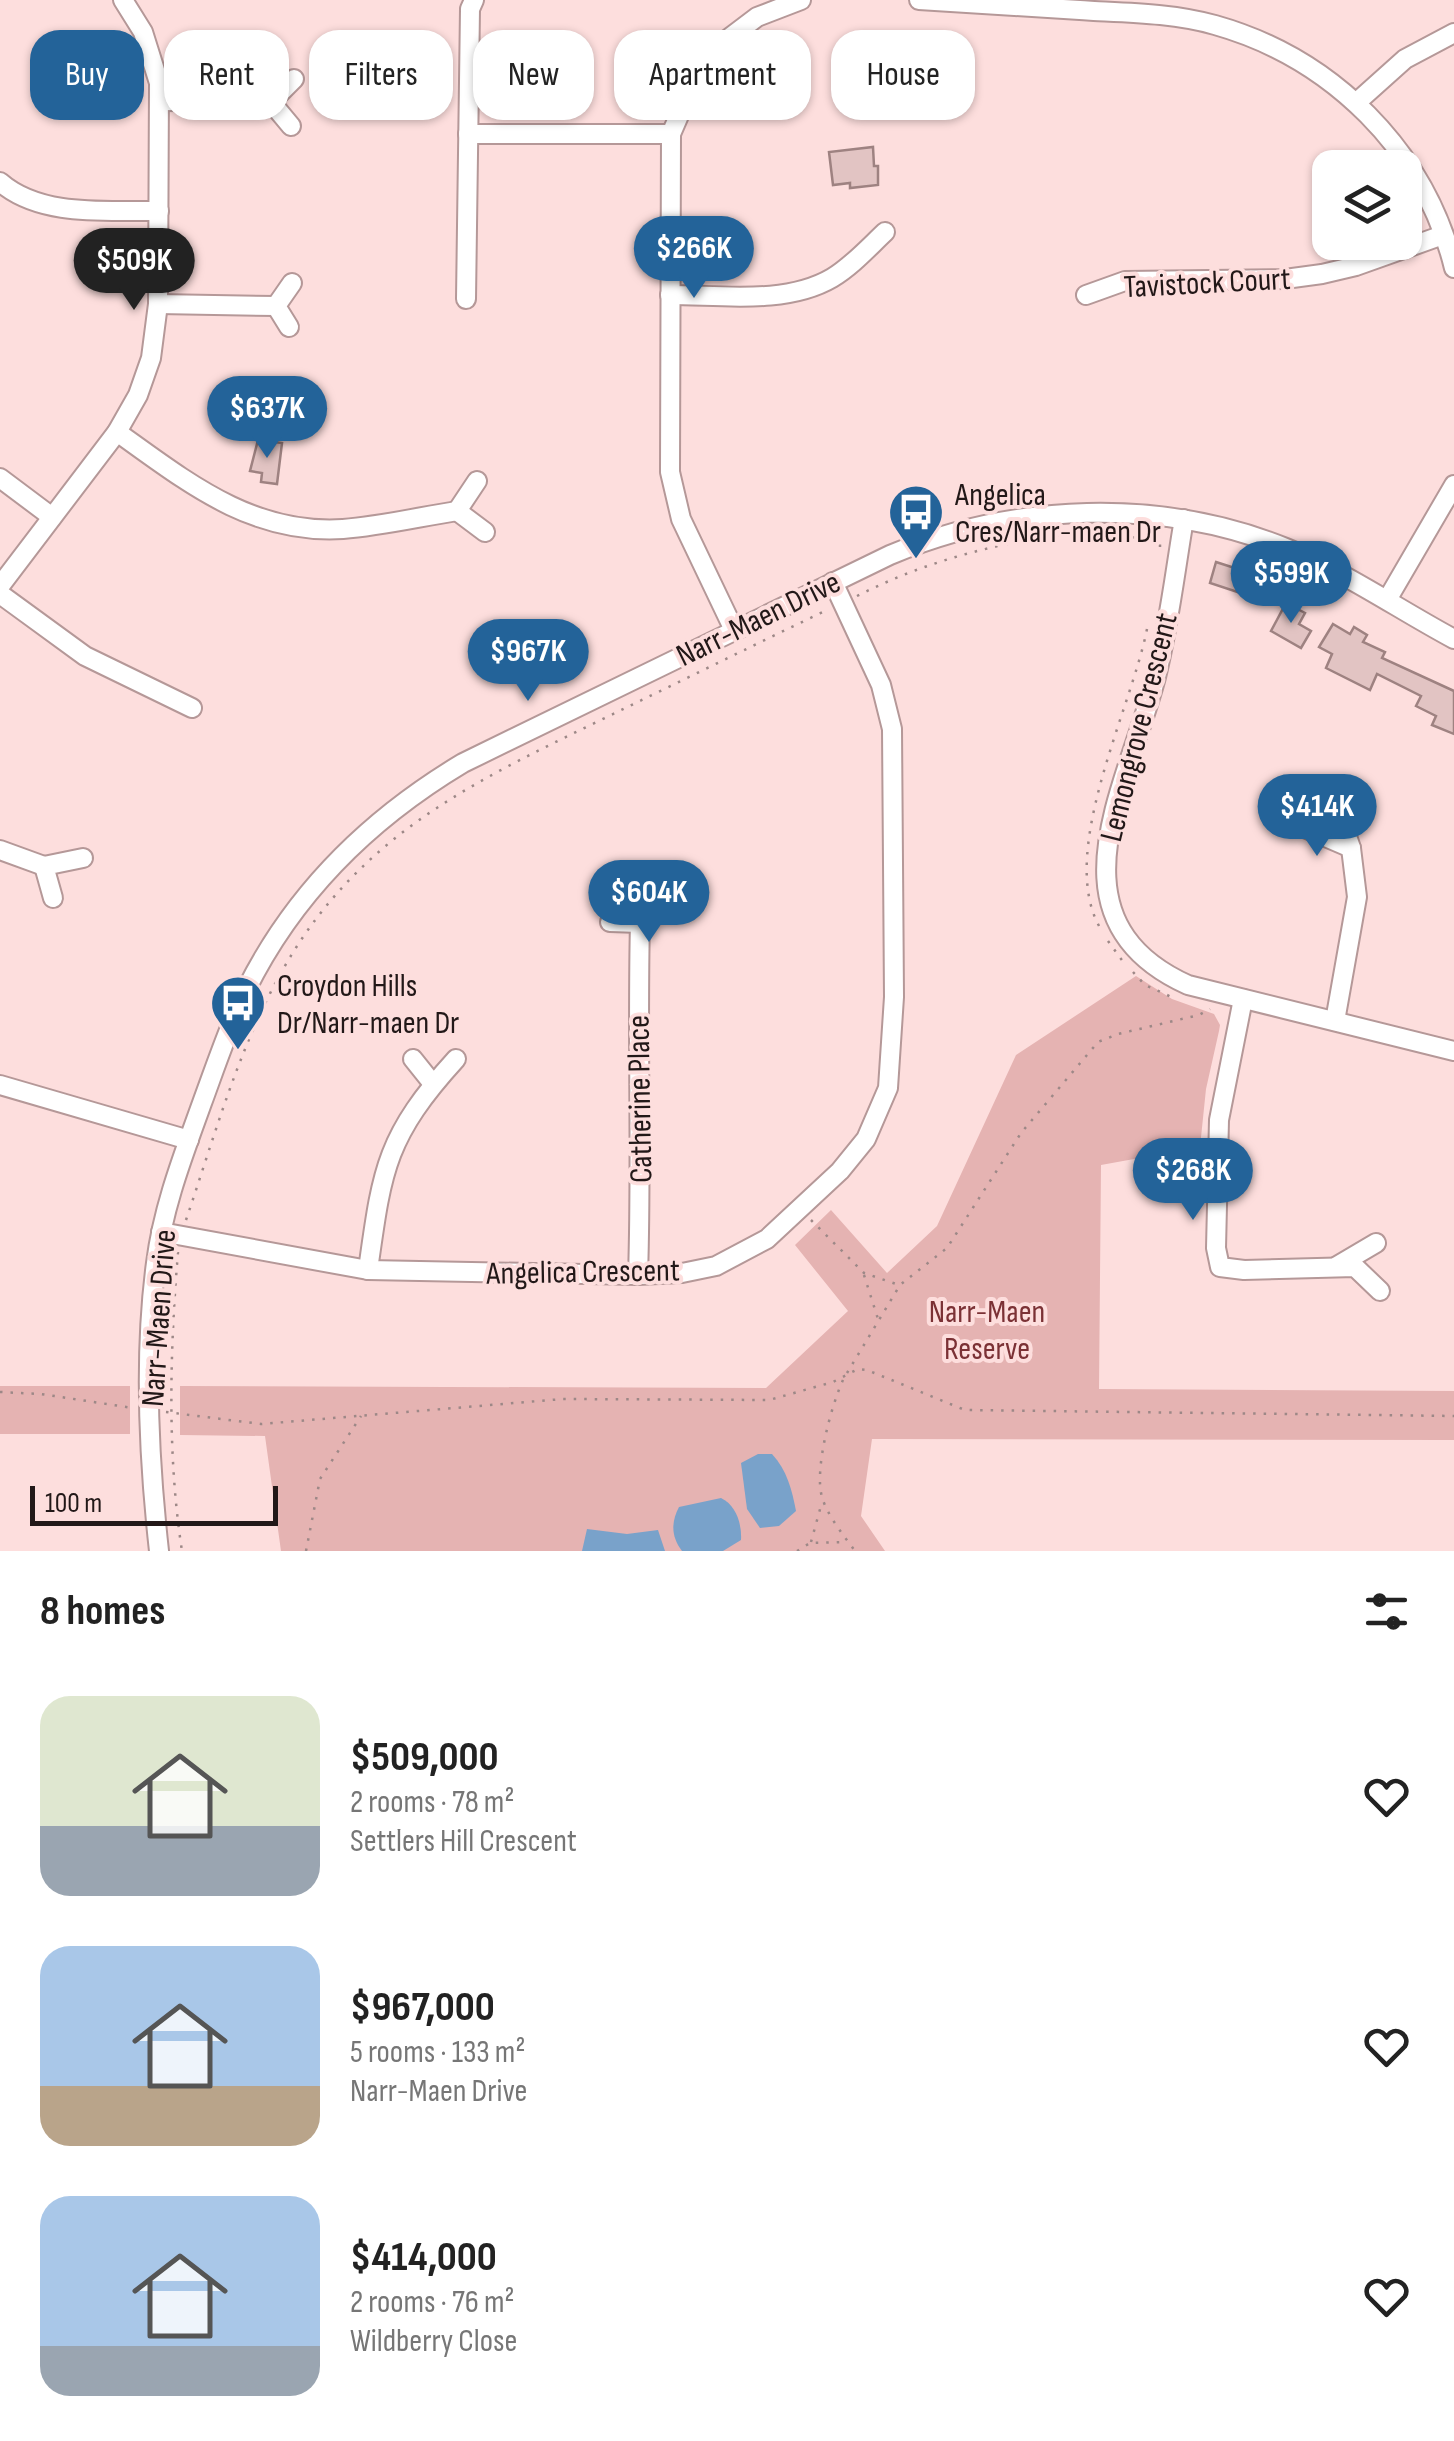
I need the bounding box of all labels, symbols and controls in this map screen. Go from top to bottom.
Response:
chip: Buy [30,30,144,120]
chip: Rent [164,30,289,120]
chip: Filters [309,30,453,120]
chip: New [473,30,594,120]
chip: Apartment [614,30,811,120]
chip: House [831,30,975,120]
map controls [1312,150,1422,260]
button: layers [1312,150,1422,260]
pin: $266K [624,216,764,301]
pin: $509K [64,228,204,313]
text: $266K [656,229,732,268]
text: $509K [96,241,172,280]
street label: Tavistock Court [1123,260,1291,307]
pin: $637K [197,376,337,461]
text: $637K [229,389,305,428]
place label: Angelica Cres/Narr-maen Dr [954,476,1161,552]
bus stop icon: Angelica Cres/Narr-maen Dr [886,482,946,561]
pin: $599K [1221,541,1361,626]
text: $599K [1253,554,1329,593]
street label: Narr-Maen Drive [670,563,847,676]
street label: Lemongrove Crescent [1092,609,1187,846]
pin: $967K [458,619,598,704]
text: $967K [490,632,566,671]
pin: $414K [1247,774,1387,859]
text: $414K [1280,787,1354,826]
pin: $604K [579,860,719,945]
text: $604K [610,873,688,912]
place label: Croydon Hills Dr/Narr-maen Dr [277,967,459,1043]
bus stop icon: Croydon Hills Dr/Narr-maen Dr [208,973,268,1052]
street label: Catherine Place [620,1015,661,1183]
pin: $268K [1123,1138,1263,1223]
text: $268K [1155,1151,1231,1190]
street label: Narr-Maen Drive [134,1228,185,1408]
street label: Angelica Crescent [485,1251,680,1294]
park label: Narr-Maen Reserve [929,1293,1045,1369]
scale bar [30,1481,278,1526]
text: 100 m [45,1487,102,1520]
icon: filters [1359,1584,1414,1639]
text: 8 homes [40,1586,165,1637]
text: $509,000 [350,1732,499,1783]
icon: home [120,1736,240,1856]
icon: heart [1359,1769,1414,1824]
text: 2 rooms · 78 m² [350,1783,514,1822]
text: Settlers Hill Crescent [350,1822,577,1861]
text: $967,000 [350,1982,495,2033]
icon: home [120,1986,240,2106]
icon: heart [1359,2019,1414,2074]
text: 5 rooms · 133 m² [350,2033,525,2072]
text: Narr-Maen Drive [350,2072,527,2111]
text: $414,000 [350,2232,497,2283]
icon: home [120,2236,240,2356]
icon: heart [1359,2269,1414,2324]
text: 2 rooms · 76 m² [350,2283,514,2322]
text: Wildberry Close [350,2322,517,2361]

